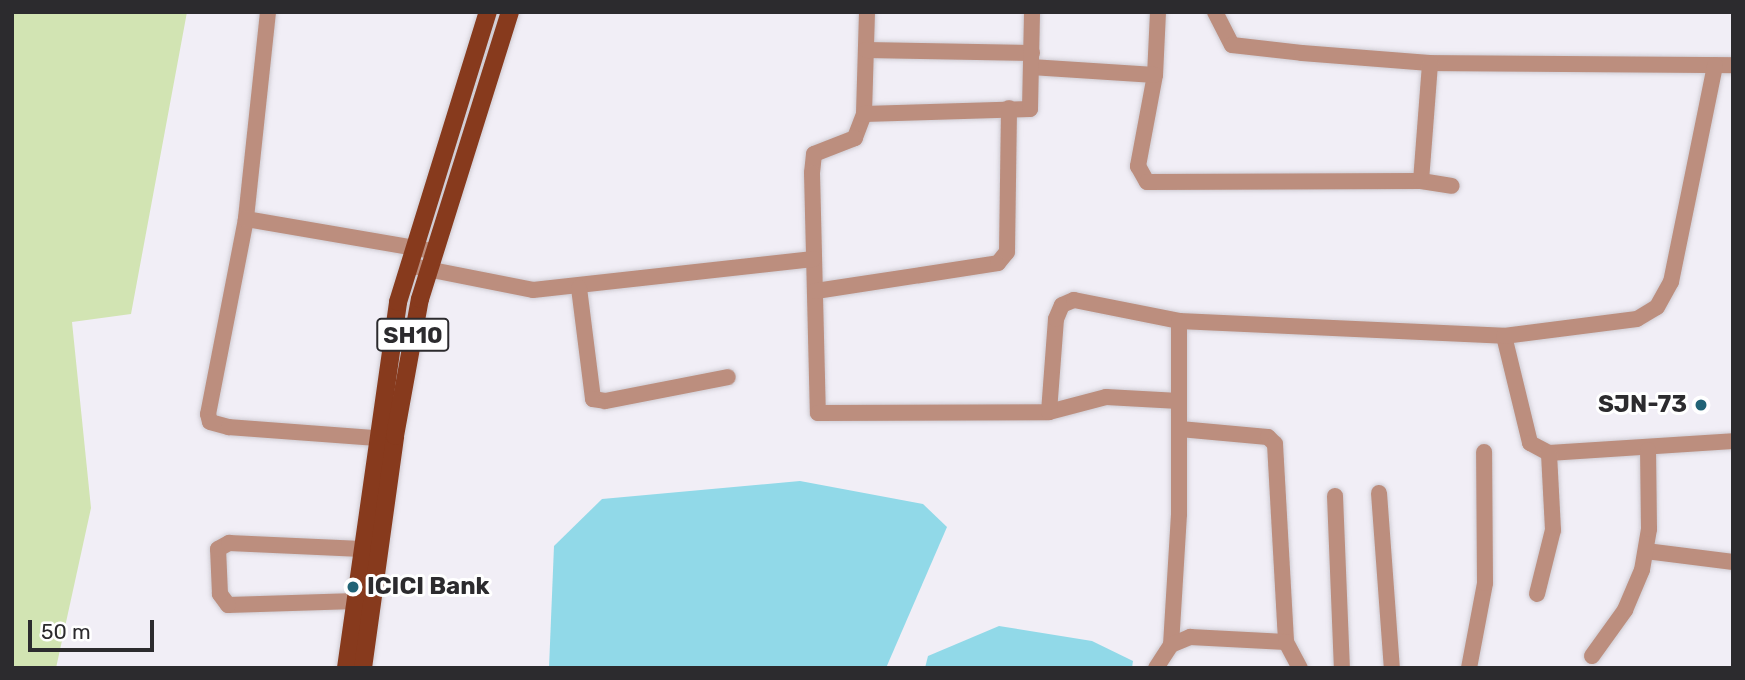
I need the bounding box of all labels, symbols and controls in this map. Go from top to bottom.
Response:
road number: SH10 [376,316,450,354]
place label: SJN-73 [1598,391,1687,419]
marker: SJN-73 [1693,397,1709,413]
place label: ICICI Bank [367,573,490,601]
marker: ICICI Bank [345,579,361,595]
scale bar [32,606,158,650]
text: 50 m [41,619,91,644]

